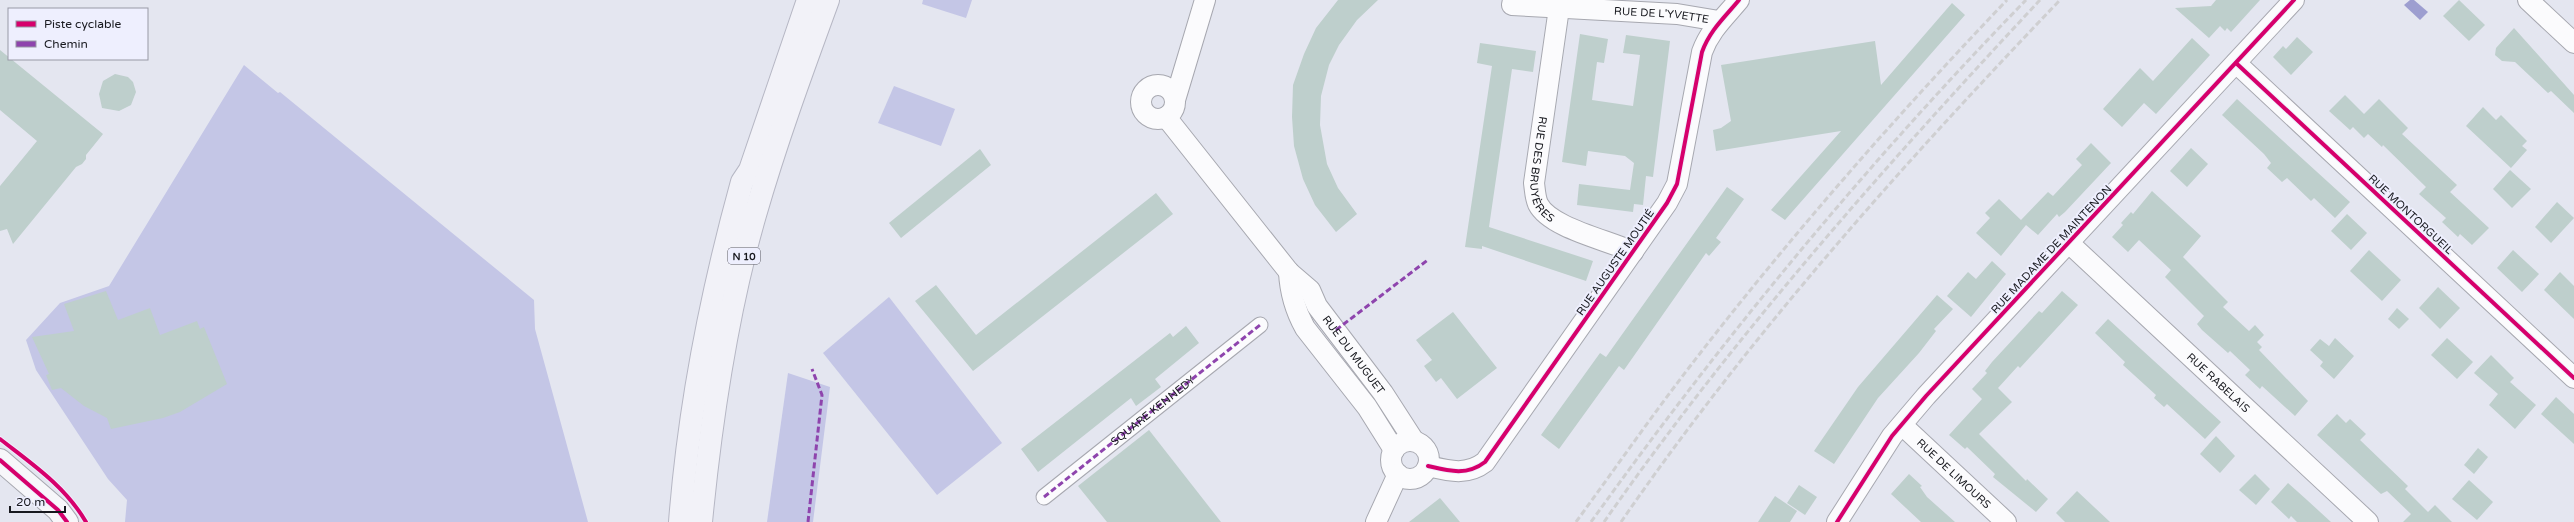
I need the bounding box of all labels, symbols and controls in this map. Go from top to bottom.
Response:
street label: RUE DE L'YVETTE [1614,5,1710,26]
legend [8,8,148,60]
text: Piste cyclable [44,17,122,31]
text: Chemin [44,37,88,51]
street label: RUE DES BRUYÈRES [1527,116,1557,225]
street label: RUE MONTORGUEIL [2366,172,2456,257]
street label: RUE MADAME DE MAINTENON [1988,182,2114,316]
street label: RUE AUGUSTE MOUTIÉ [1573,206,1657,318]
road number: N 10 [728,248,760,264]
street label: RUE DU MUGUET [1320,313,1388,397]
street label: RUE RABELAIS [2184,350,2252,415]
street label: SQUARE KENNEDY [1108,373,1198,448]
street label: RUE DE LIMOURS [1914,436,1993,512]
scale bar [10,488,65,514]
text: 20 m [16,495,45,509]

